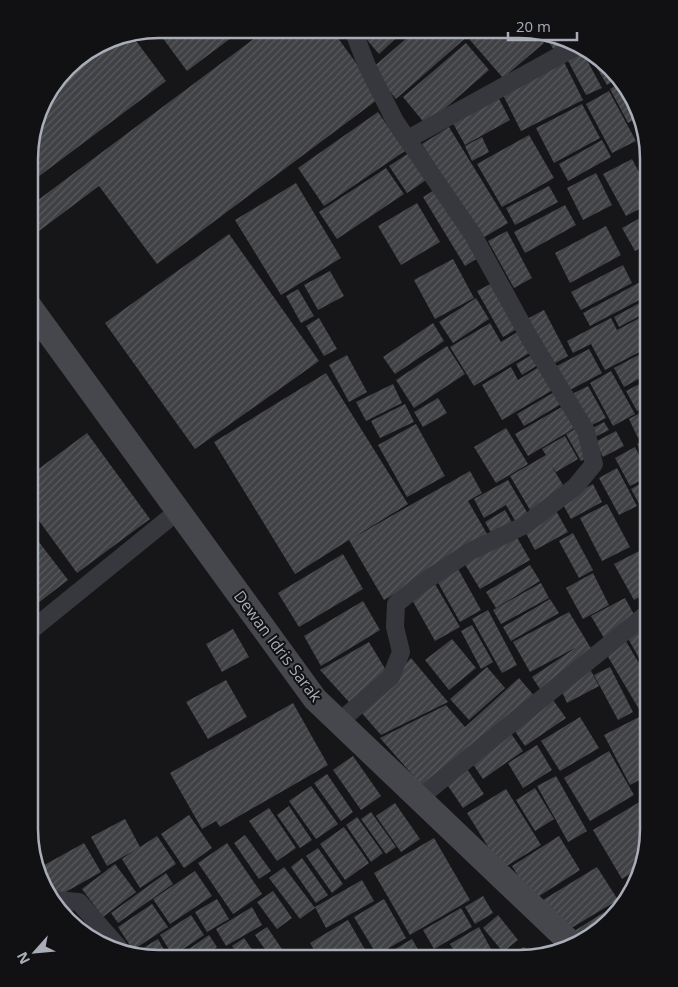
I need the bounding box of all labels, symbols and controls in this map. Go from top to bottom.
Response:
scale bar [508,10,577,42]
text: 20 m [516,16,551,36]
street label: Dewan Idris Sarak [229,586,327,707]
north arrow [10,927,60,977]
text: N [12,949,34,968]

